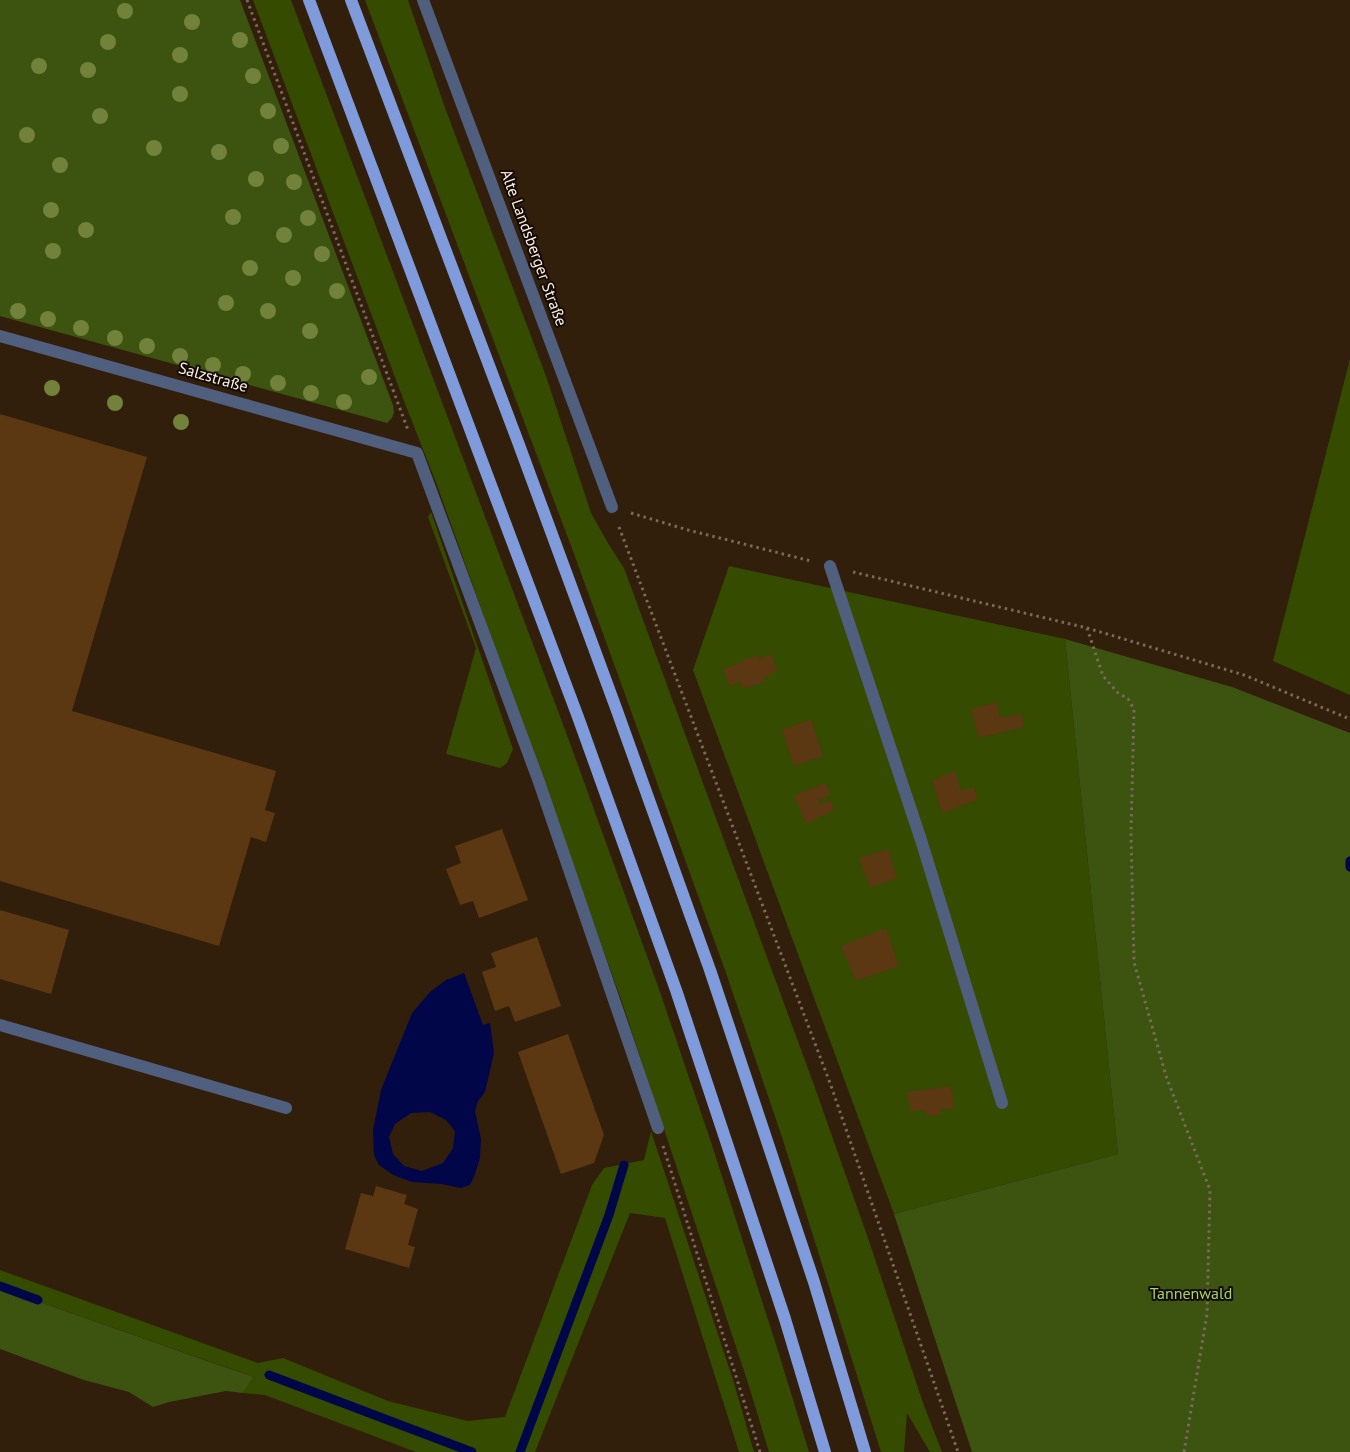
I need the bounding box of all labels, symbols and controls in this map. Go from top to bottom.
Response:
street label: Alte Landsberger Straße [496,167,570,329]
street label: Salzstraße [176,359,250,397]
park label: Tannenwald [1150,1284,1232,1304]

